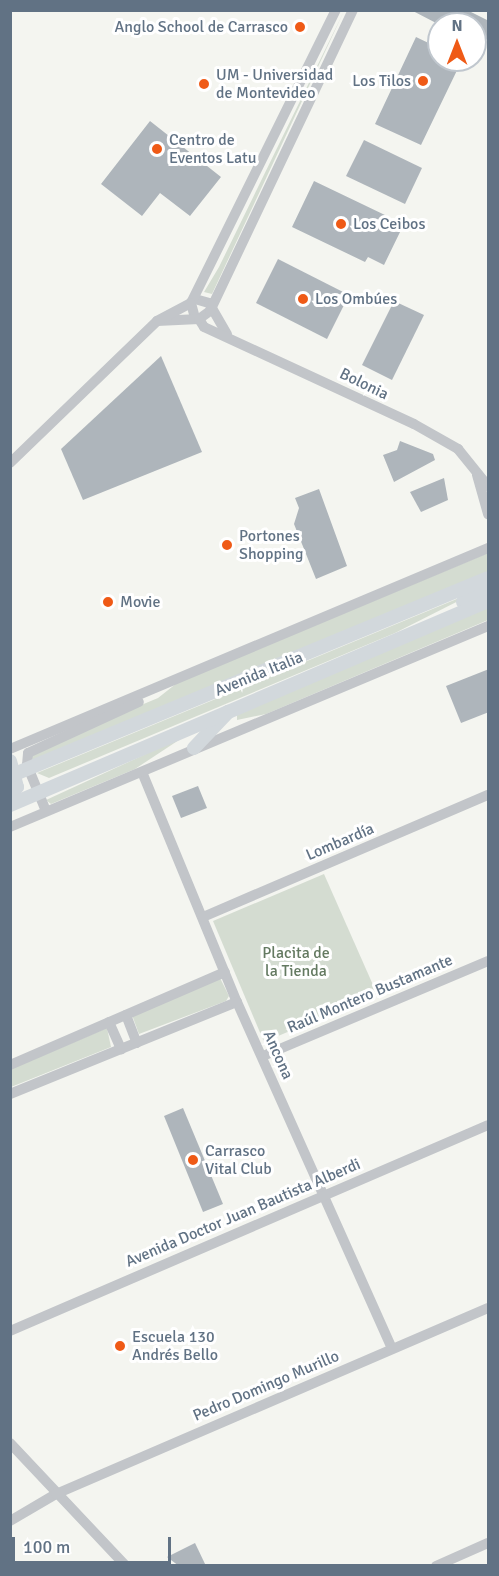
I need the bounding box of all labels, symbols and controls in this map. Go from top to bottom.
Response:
north arrow [427,12,487,72]
text: N [451,16,463,36]
place label: Anglo School de Carrasco [114,17,288,37]
marker: Anglo School de Carrasco [293,20,307,34]
place label: UM - Universidad de Montevideo [216,65,333,103]
place label: Los Tilos [352,71,411,91]
marker: Los Tilos [416,74,430,88]
marker: UM - Universidad de Montevideo [197,77,211,91]
place label: Centro de Eventos Latu [169,130,256,168]
marker: Centro de Eventos Latu [150,142,164,156]
place label: Los Ceibos [353,214,425,234]
marker: Los Ceibos [334,217,348,231]
place label: Los Ombúes [315,289,397,309]
marker: Los Ombúes [296,292,310,306]
street label: Bolonia [336,364,392,404]
place label: Portones Shopping [239,526,303,564]
marker: Portones Shopping [220,538,234,552]
place label: Movie [120,592,161,612]
marker: Movie [101,595,115,609]
street label: Avenida Italia [212,648,306,700]
street label: Lombardía [303,819,377,865]
park label: Placita de la Tienda [262,943,330,981]
street label: Raúl Montero Bustamante [284,950,456,1038]
street label: Ancona [259,1028,297,1082]
place label: Carrasco Vital Club [205,1141,272,1179]
marker: Carrasco Vital Club [186,1153,200,1167]
street label: Avenida Doctor Juan Bautista Alberdi [123,1155,363,1271]
place label: Escuela 130 Andrés Bello [132,1327,218,1365]
marker: Escuela 130 Andrés Bello [113,1339,127,1353]
street label: Pedro Domingo Murillo [190,1347,342,1425]
scale bar [15,1525,174,1563]
text: 100 m [23,1536,70,1558]

